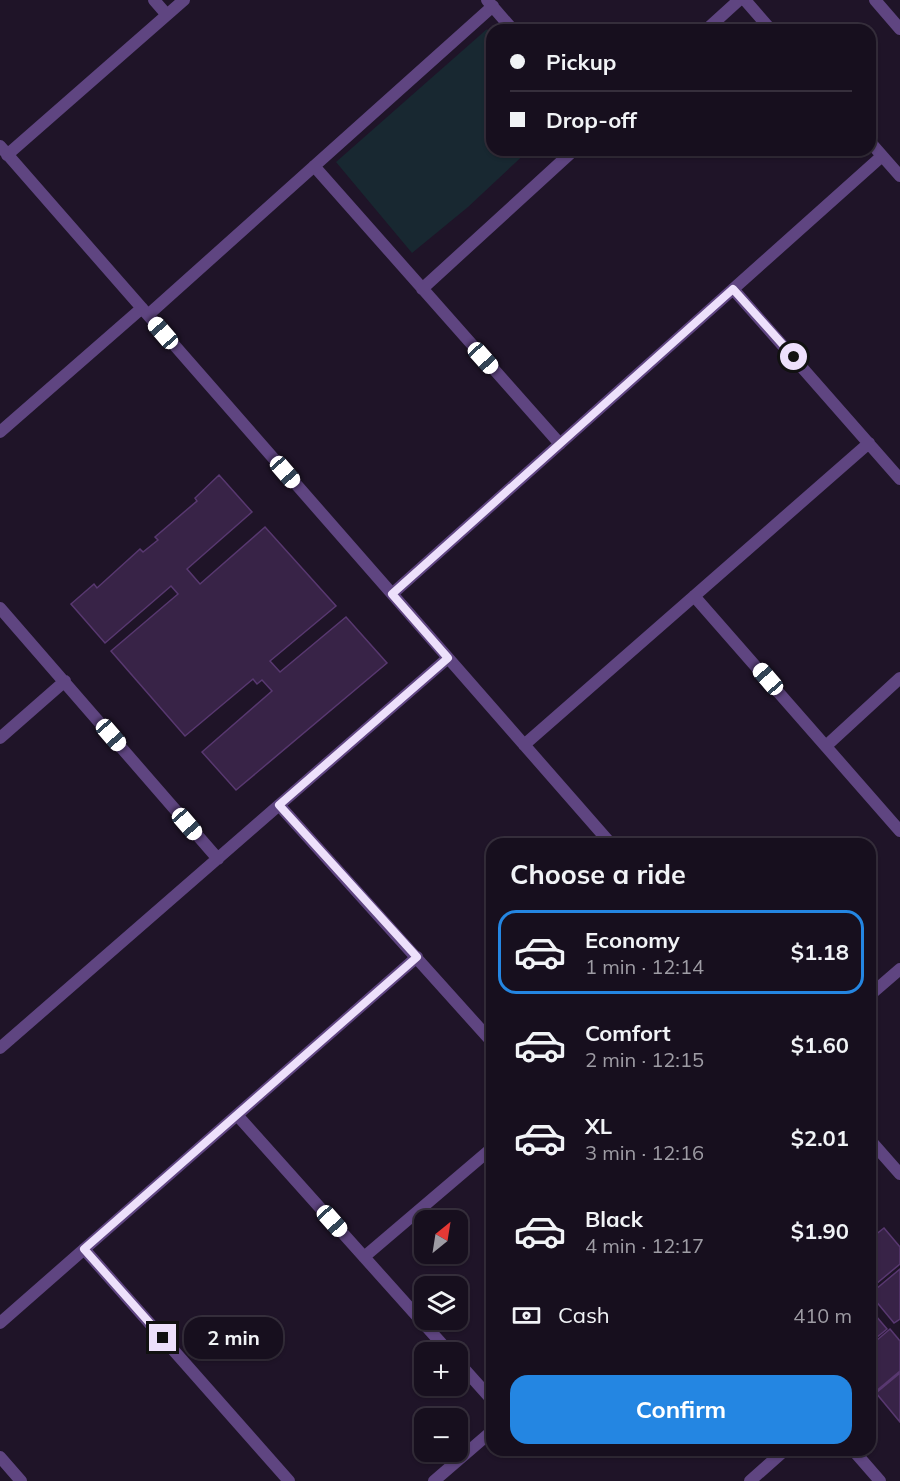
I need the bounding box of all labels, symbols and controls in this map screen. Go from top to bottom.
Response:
text: Pickup [546,48,616,76]
text: Drop-off [546,106,637,134]
car [144,314,182,352]
car [464,339,502,377]
route start [780,343,807,370]
car [266,453,304,491]
car [749,660,787,698]
car [92,716,130,754]
car [168,805,206,843]
text: Choose a ride [510,857,686,891]
icon: car [513,925,567,979]
text: Economy [585,926,680,954]
text: $1.18 [791,938,849,966]
text: 1 min · 12:14 [585,954,704,979]
icon: car [513,1018,567,1072]
text: Comfort [585,1019,671,1047]
text: $1.60 [791,1031,849,1059]
text: 2 min · 12:15 [585,1047,704,1072]
icon: car [513,1111,567,1165]
text: XL [585,1112,612,1140]
text: $2.01 [791,1124,849,1152]
text: 3 min · 12:16 [585,1140,704,1165]
car [313,1202,351,1240]
icon: car [513,1204,567,1258]
text: Black [585,1205,643,1233]
north arrow [414,1210,468,1264]
map controls [414,1210,468,1462]
text: $1.90 [791,1217,849,1245]
text: 4 min · 12:17 [585,1233,704,1258]
button: layers [414,1276,468,1330]
icon: cash [510,1299,543,1332]
text: Cash [558,1301,610,1329]
text: 410 m [793,1303,852,1328]
callout: 2 min [184,1317,283,1359]
route end [149,1324,176,1351]
text: 2 min [207,1325,260,1350]
button: + [414,1342,468,1396]
button: Confirm [510,1375,852,1444]
button: − [414,1408,468,1462]

